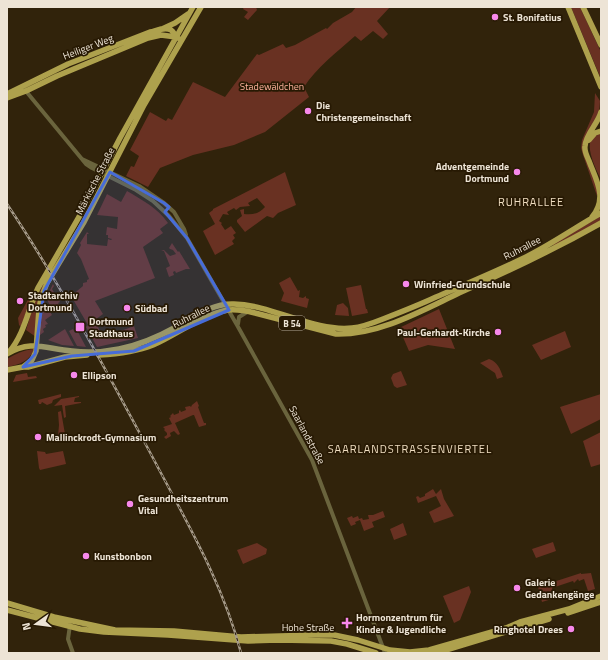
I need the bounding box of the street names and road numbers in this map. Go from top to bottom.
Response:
street label: Heiliger Weg [61,30,115,64]
street label: Märkische Straße [72,145,118,217]
street label: Ruhrallee [501,232,543,264]
street label: Ruhrallee [170,300,212,332]
road number: B 54 [279,316,305,330]
street label: Saarlandstraße [285,403,329,467]
street label: Hohe Straße [282,620,334,635]

